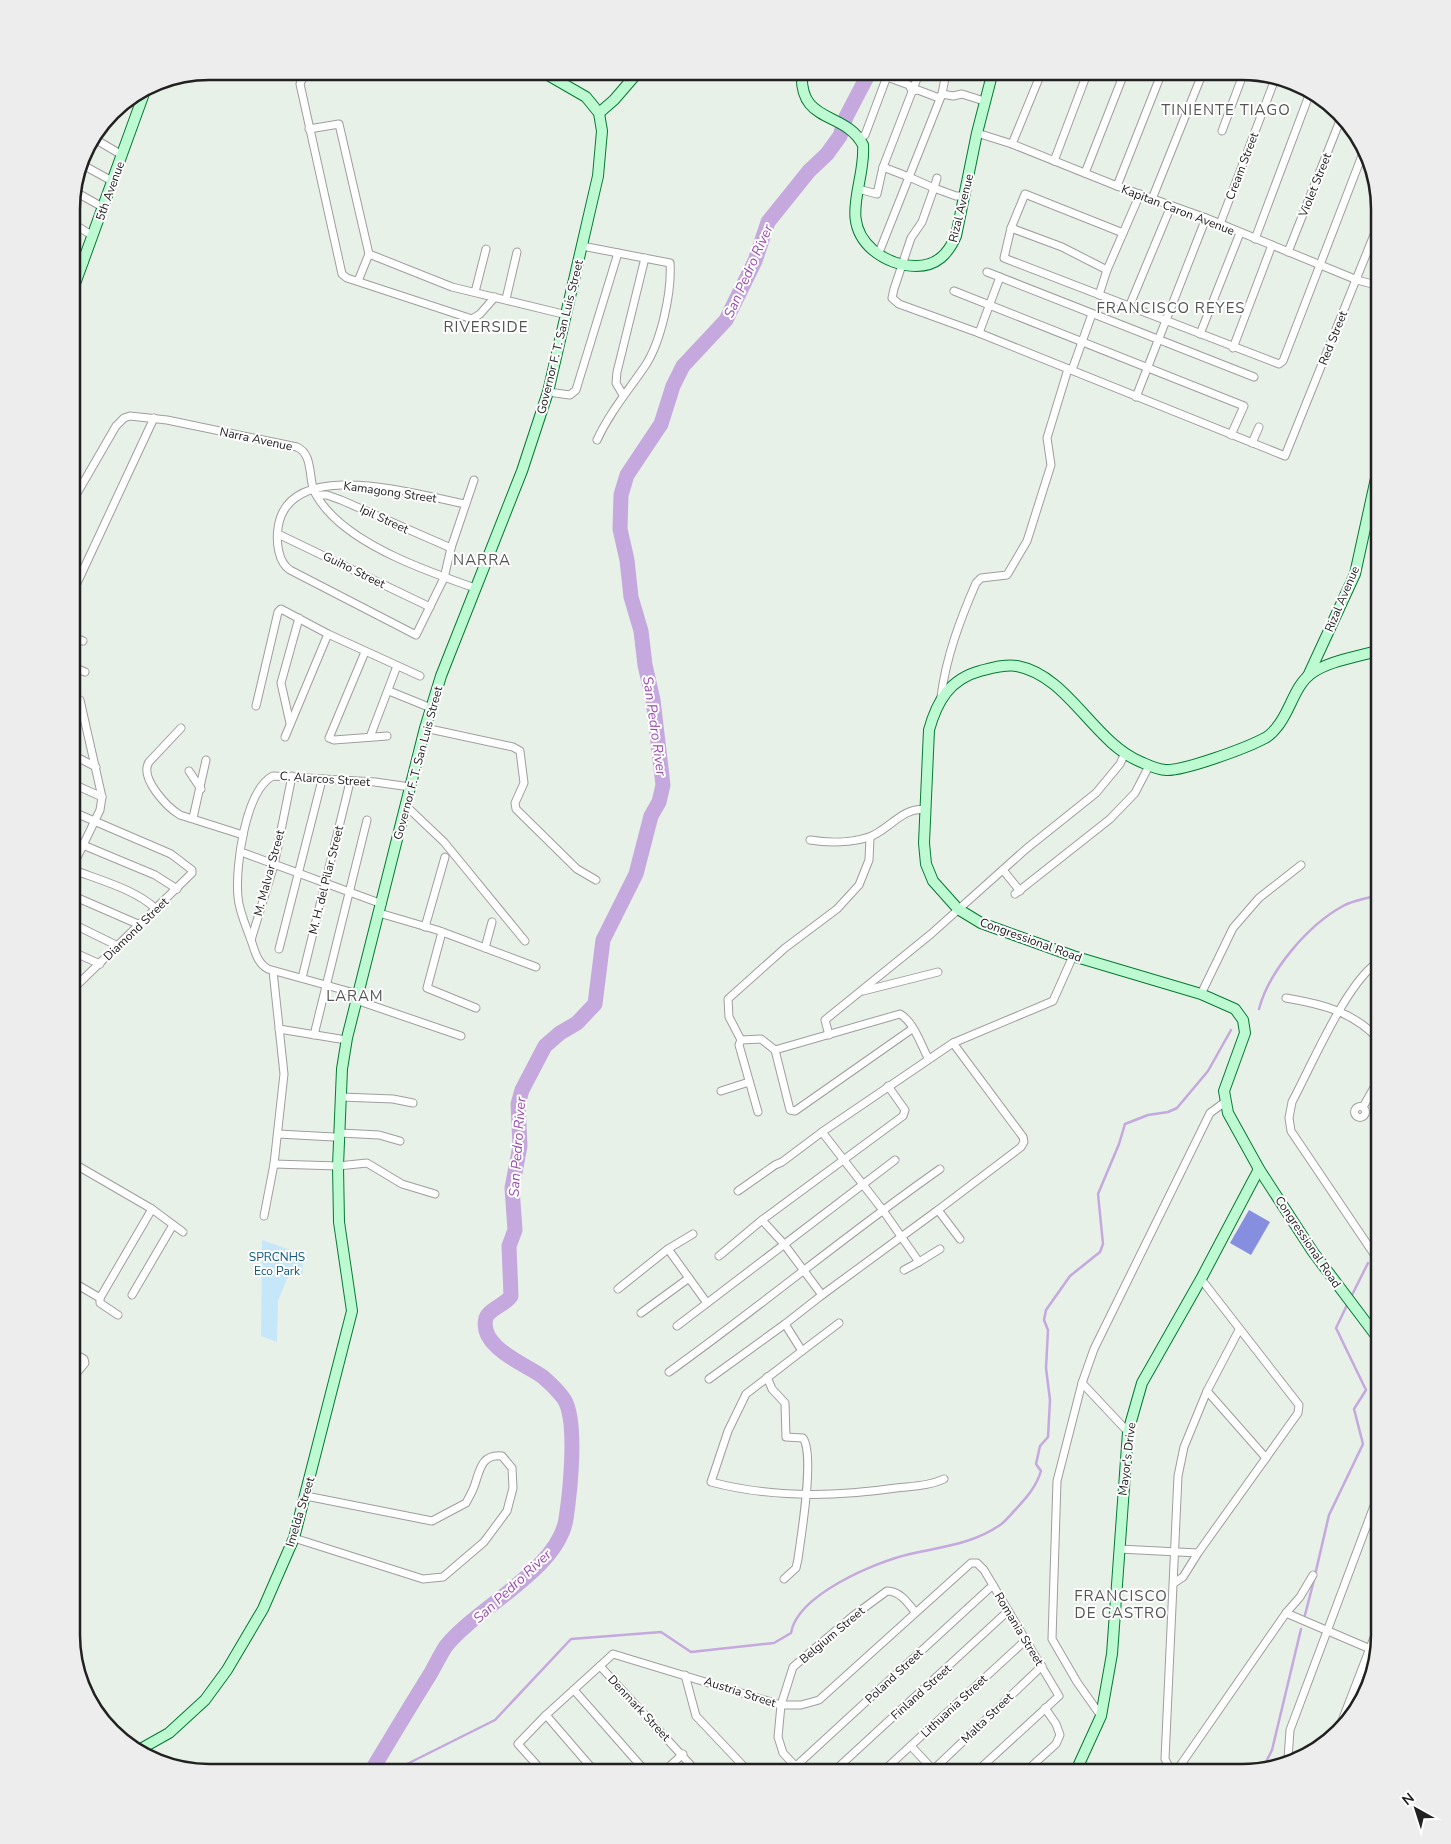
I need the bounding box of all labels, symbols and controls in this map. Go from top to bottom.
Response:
district label: TINIENTE TIAGO [1161,100,1291,120]
street label: Cream Street [1222,129,1263,202]
street label: Violet Street [1295,150,1335,220]
street label: 5th Avenue [92,159,128,223]
street label: Rizal Avenue [945,172,977,244]
street label: Kapitan Caron Avenue [1119,181,1237,239]
water label: San Pedro River [719,221,778,321]
street label: Governor F. T. San Luis Street [533,257,587,416]
district label: FRANCISCO REYES [1096,298,1246,318]
street label: Red Street [1315,308,1351,367]
district label: RIVERSIDE [444,317,528,337]
street label: Narra Avenue [218,423,294,455]
street label: Kamagong Street [342,478,438,507]
street label: Ipil Street [357,501,412,538]
street label: Guiho Street [320,548,389,592]
district label: NARRA [453,550,511,570]
street label: Rizal Avenue [1321,564,1363,634]
water label: San Pedro River [638,675,671,778]
street label: Governor F. T. San Luis Street [390,684,446,842]
street label: C. Alarcos Street [279,768,372,790]
street label: M. H. del Pilar Street [305,823,347,936]
street label: M. Malvar Street [250,827,288,918]
street label: Diamond Street [100,893,173,964]
street label: Congressional Road [978,914,1084,966]
district label: LARAM [326,986,384,1006]
water label: San Pedro River [505,1095,531,1198]
street label: Congressional Road [1271,1193,1345,1291]
park label: SPRCNHS Eco Park [249,1249,305,1279]
street label: Mayor's Drive [1115,1422,1139,1496]
street label: Imelda Street [282,1474,318,1549]
water label: San Pedro River [469,1545,556,1627]
district label: FRANCISCO DE CASTRO [1074,1586,1168,1623]
street label: Romania Street [991,1589,1048,1669]
street label: Belgium Street [796,1602,869,1667]
street label: Poland Street [862,1645,927,1707]
street label: Finland Street [888,1660,955,1723]
street label: Lithuania Street [917,1671,991,1741]
street label: Denmark Street [604,1672,674,1745]
street label: Austria Street [702,1673,779,1711]
street label: Malta Street [958,1689,1017,1747]
north arrow [1391,1784,1441,1834]
text: N [1398,1789,1418,1810]

